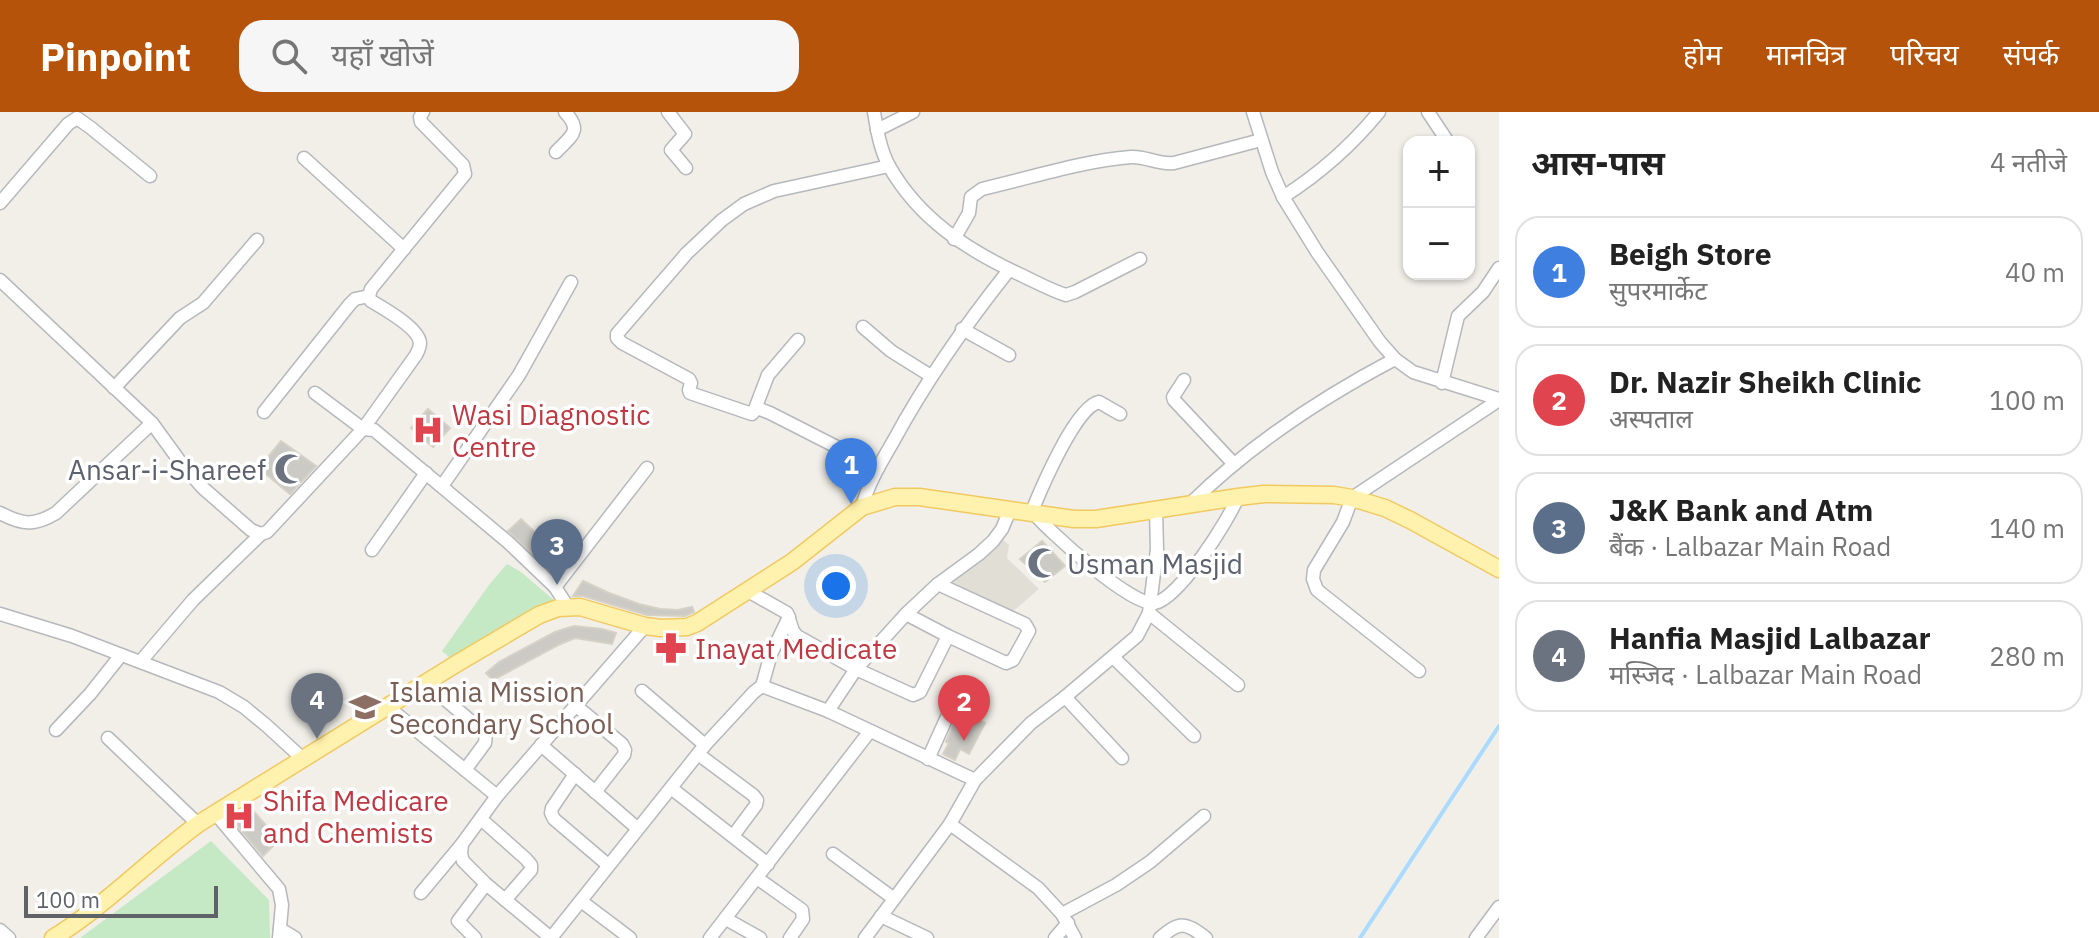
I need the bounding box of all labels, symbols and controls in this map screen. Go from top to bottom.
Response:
search box [239,20,799,92]
text: Pinpoint [40,32,191,81]
icon: search [267,34,311,78]
text: यहाँ खोजें [331,35,434,74]
text: होम [1683,36,1722,73]
text: मानचित्र [1766,36,1846,73]
text: परिचय [1890,36,1959,73]
text: संपर्क [2003,36,2059,73]
map controls [1403,136,1475,280]
button: + [1403,136,1475,208]
text: आस-पास [1531,140,1665,184]
text: 4 नतीजे [1990,145,2067,179]
button: − [1403,208,1475,280]
text: Beigh Store [1609,234,1772,273]
text: 1 [1551,255,1567,289]
text: 40 m [2005,255,2065,289]
text: सुपरमार्केट [1609,273,1707,307]
text: Dr. Nazir Sheikh Clinic [1609,362,1922,401]
text: 2 [1551,383,1567,417]
text: 100 m [1989,383,2065,417]
place label: Wasi Diagnostic Centre [452,396,650,465]
text: अस्पताल [1609,401,1693,435]
hospital icon: Wasi Diagnostic Centre [411,413,445,447]
pin: 1 [825,438,877,504]
place label: Ansar-i-Shareef [68,451,266,488]
mosque icon: Ansar-i-Shareef [273,452,307,486]
text: J&K Bank and Atm [1609,490,1873,529]
text: 3 [1551,511,1567,545]
text: 140 m [1989,511,2065,545]
pin: 3 [531,519,583,585]
text: बैंक · Lalbazar Main Road [1609,529,1891,563]
place label: Usman Masjid [1067,545,1243,582]
mosque icon: Usman Masjid [1026,546,1060,580]
your location [816,566,856,606]
text: Hanfia Masjid Lalbazar [1609,618,1931,657]
place label: Inayat Medicate [695,630,897,667]
pharmacy icon: Inayat Medicate [654,631,688,665]
text: 4 [1551,639,1567,673]
text: 280 m [1989,639,2065,673]
text: मस्जिद · Lalbazar Main Road [1609,657,1922,691]
pin: 4 [291,673,343,739]
place label: Islamia Mission Secondary School [389,673,614,742]
pin: 2 [938,675,990,741]
school or university icon: Islamia Mission Secondary School [348,690,382,724]
place label: Shifa Medicare and Chemists [263,782,449,851]
hospital icon: Shifa Medicare and Chemists [222,799,256,833]
scale bar [24,882,218,918]
text: 100 m [36,885,100,914]

